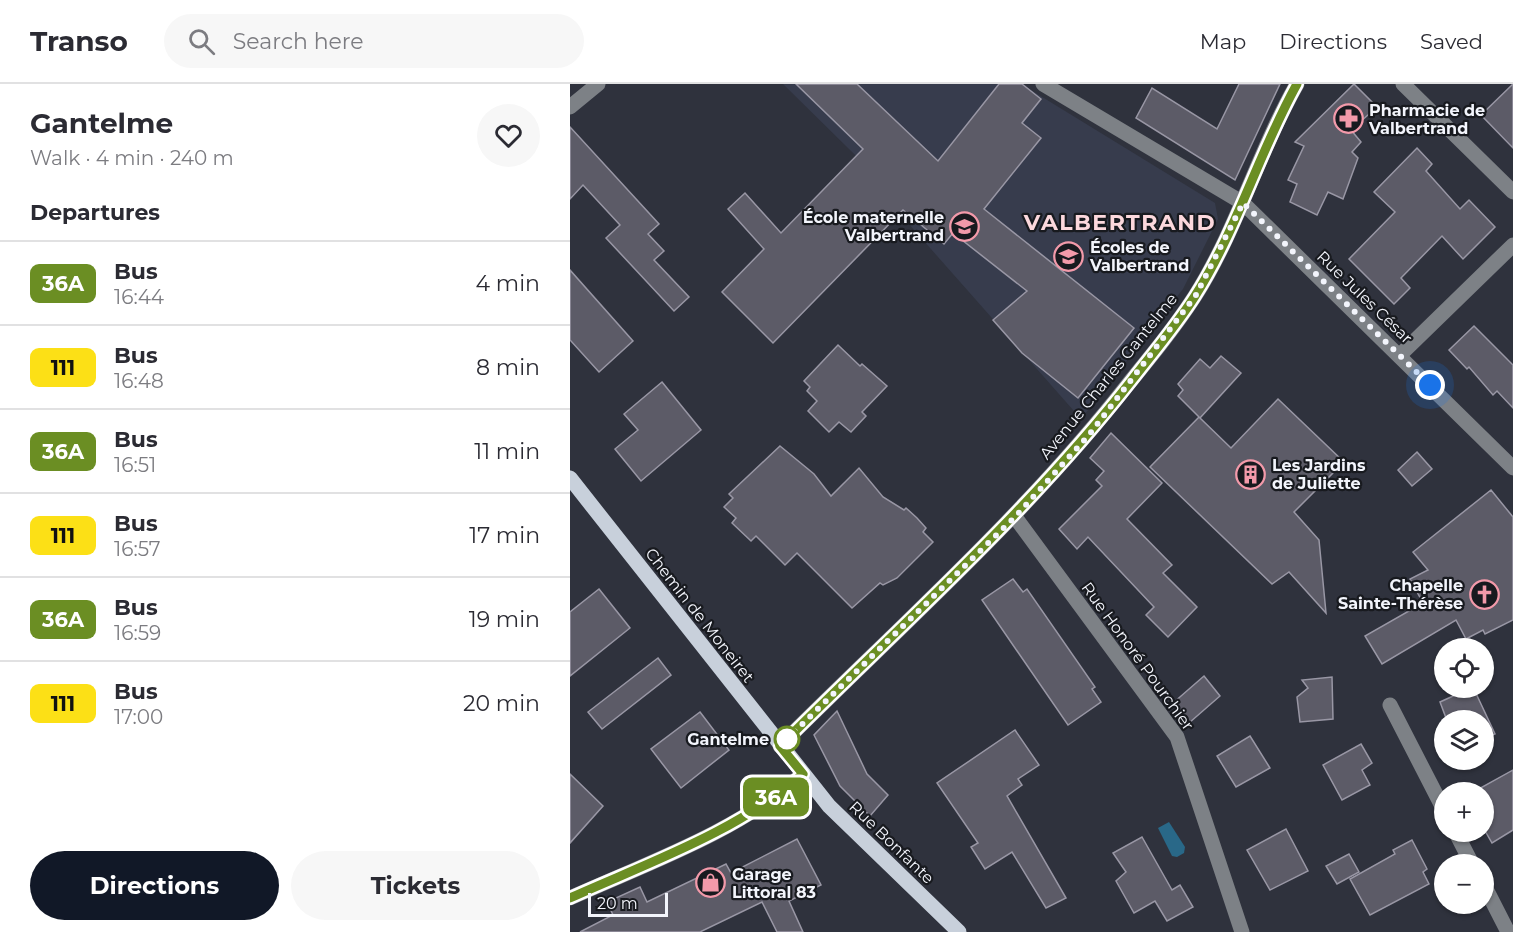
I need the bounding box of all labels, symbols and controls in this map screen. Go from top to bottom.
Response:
search box [164,14,584,68]
text: Transo [30,24,128,58]
icon: search [185,25,218,58]
text: Search here [233,28,364,55]
text: Map [1200,29,1246,54]
text: Directions [1279,29,1387,54]
text: Saved [1420,29,1483,54]
place label: Pharmacie de Valbertrand [1368,101,1485,138]
pharmacy icon: Pharmacie de Valbertrand [1332,103,1364,135]
button: heart [477,104,540,167]
text: Gantelme [30,106,173,140]
text: Walk · 4 min · 240 m [30,146,234,170]
text: Departures [30,199,160,226]
place label: École maternelle Valbertrand [803,208,944,245]
district label: VALBERTRAND [1023,209,1216,236]
school or university icon: École maternelle Valbertrand [949,210,981,242]
place label: Écoles de Valbertrand [1089,238,1189,275]
school or university icon: Écoles de Valbertrand [1053,240,1085,272]
street label: Rue Jules César [1313,247,1416,348]
text: Bus [114,258,158,285]
text: 4 min [476,270,540,297]
text: 36A [42,271,84,296]
text: 16:44 [114,285,164,309]
street label: Avenue Charles Gantelme [1036,290,1181,463]
text: Bus [114,342,158,369]
text: 8 min [476,354,540,381]
text: 111 [51,355,75,380]
text: 16:48 [114,369,164,393]
your location [1415,370,1445,400]
text: Bus [114,426,158,453]
text: 11 min [474,438,540,465]
text: 36A [42,439,84,464]
text: 16:51 [114,453,156,477]
place label: Les Jardins de Juliette [1272,456,1366,493]
building icon: Les Jardins de Juliette [1235,458,1267,490]
text: Bus [114,510,158,537]
text: 17 min [469,522,540,549]
text: 111 [51,523,75,548]
text: 16:57 [114,537,160,561]
street label: Chemin de Moneiret [641,544,758,687]
place label: Chapelle Sainte-Thérèse [1338,576,1463,613]
church icon: Chapelle Sainte-Thérèse [1468,578,1500,610]
street label: Rue Honoré Pourchier [1077,579,1198,734]
text: Bus [114,594,158,621]
text: 19 min [469,606,540,633]
text: 36A [42,607,84,632]
text: 16:59 [114,621,161,645]
map controls [1434,638,1494,914]
button: locate [1434,638,1494,698]
text: Bus [114,678,158,705]
text: 20 min [463,690,540,717]
text: 111 [51,691,75,716]
text: 17:00 [114,705,163,729]
button: layers [1434,710,1494,770]
marker: Gantelme [774,726,800,752]
place label: Gantelme [687,730,769,749]
line badge: 36A [742,778,810,816]
button: + [1434,782,1494,842]
text: 36A [755,785,797,810]
street label: Rue Bonfante [845,797,938,888]
button: Directions [30,851,279,920]
button: Tickets [291,851,540,920]
button: − [1434,854,1494,914]
place label: Garage Littoral 83 [732,865,816,902]
shop icon: Garage Littoral 83 [695,867,727,899]
scale bar [588,890,668,918]
text: 20 m [597,894,638,913]

